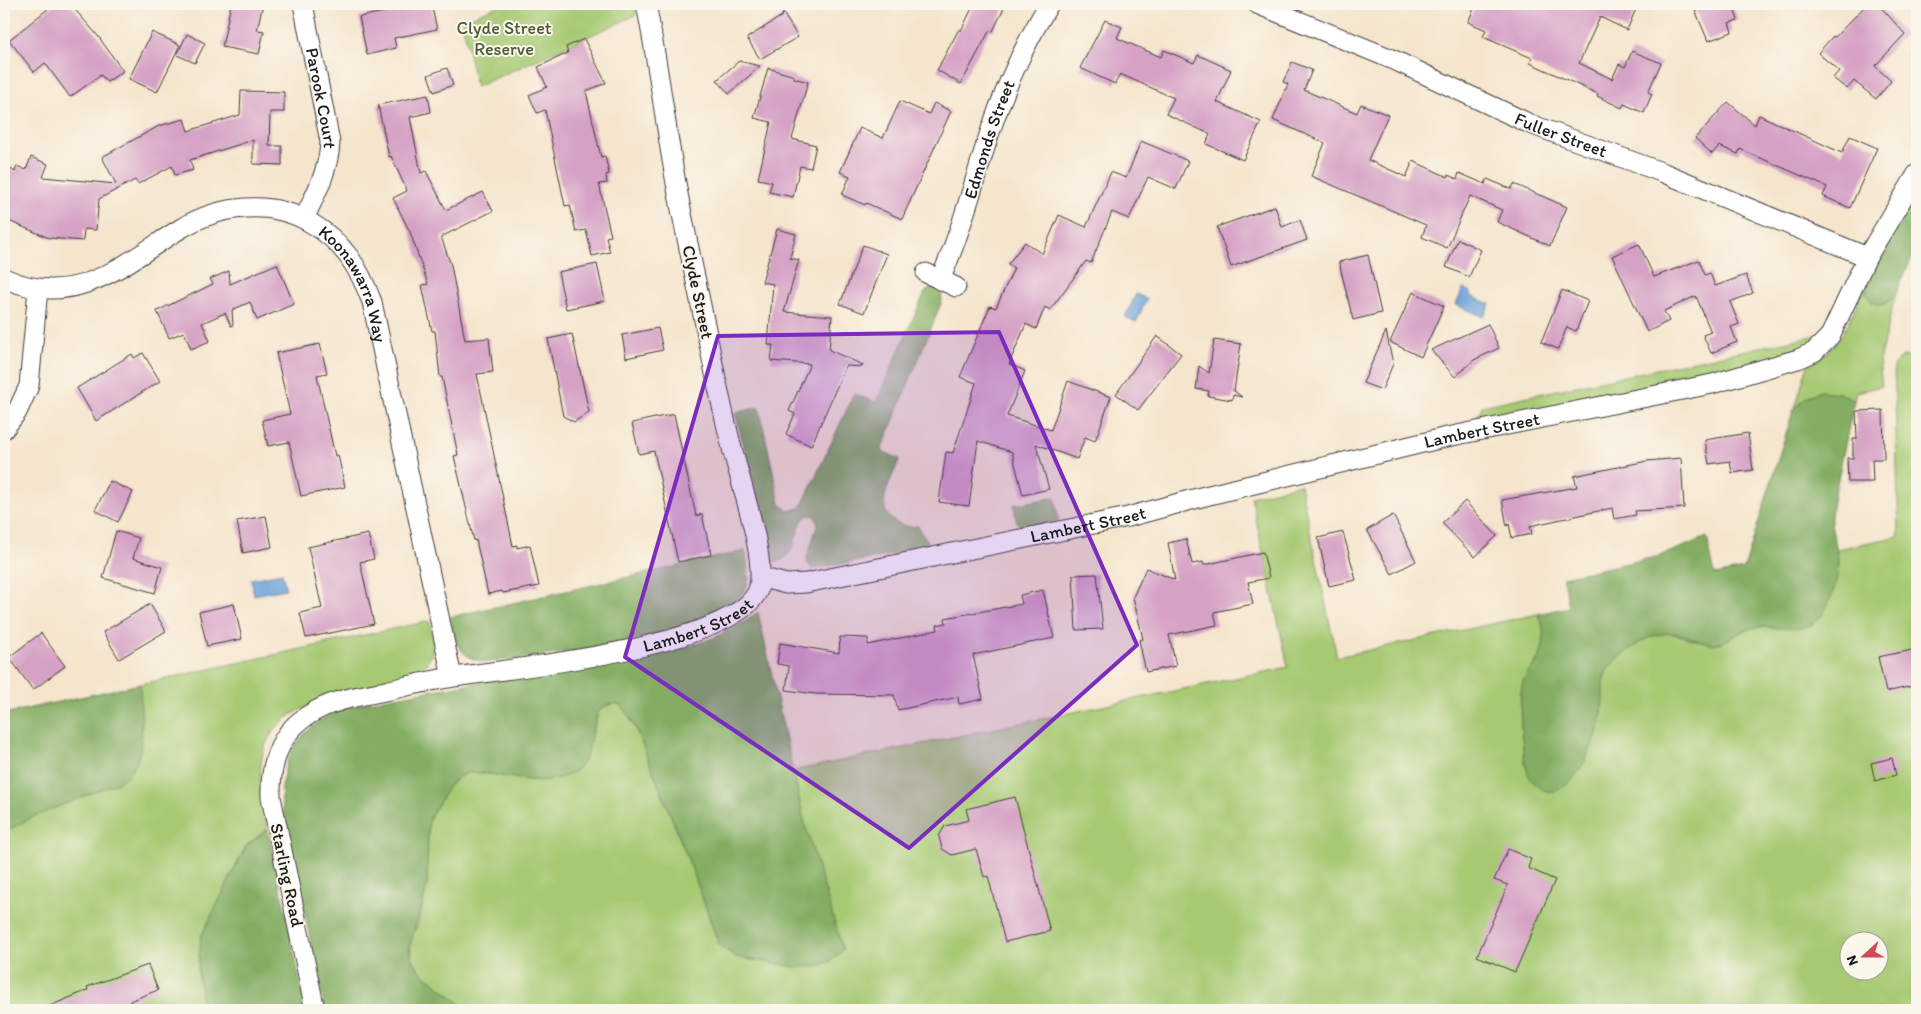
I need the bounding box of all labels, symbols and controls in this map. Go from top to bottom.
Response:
park label: Clyde Street Reserve [456,17,552,60]
street label: Parook Court [301,46,341,150]
street label: Edmonds Street [959,77,1020,201]
street label: Fuller Street [1511,107,1610,162]
street label: Koonawarra Way [314,221,391,345]
street label: Clyde Street [677,243,719,341]
street label: Lambert Street [1422,408,1542,453]
street label: Lambert Street [1028,502,1149,548]
street label: Lambert Street [641,593,758,657]
street label: Starling Road [265,821,309,929]
north arrow [1838,932,1888,982]
text: N [1843,953,1862,968]

